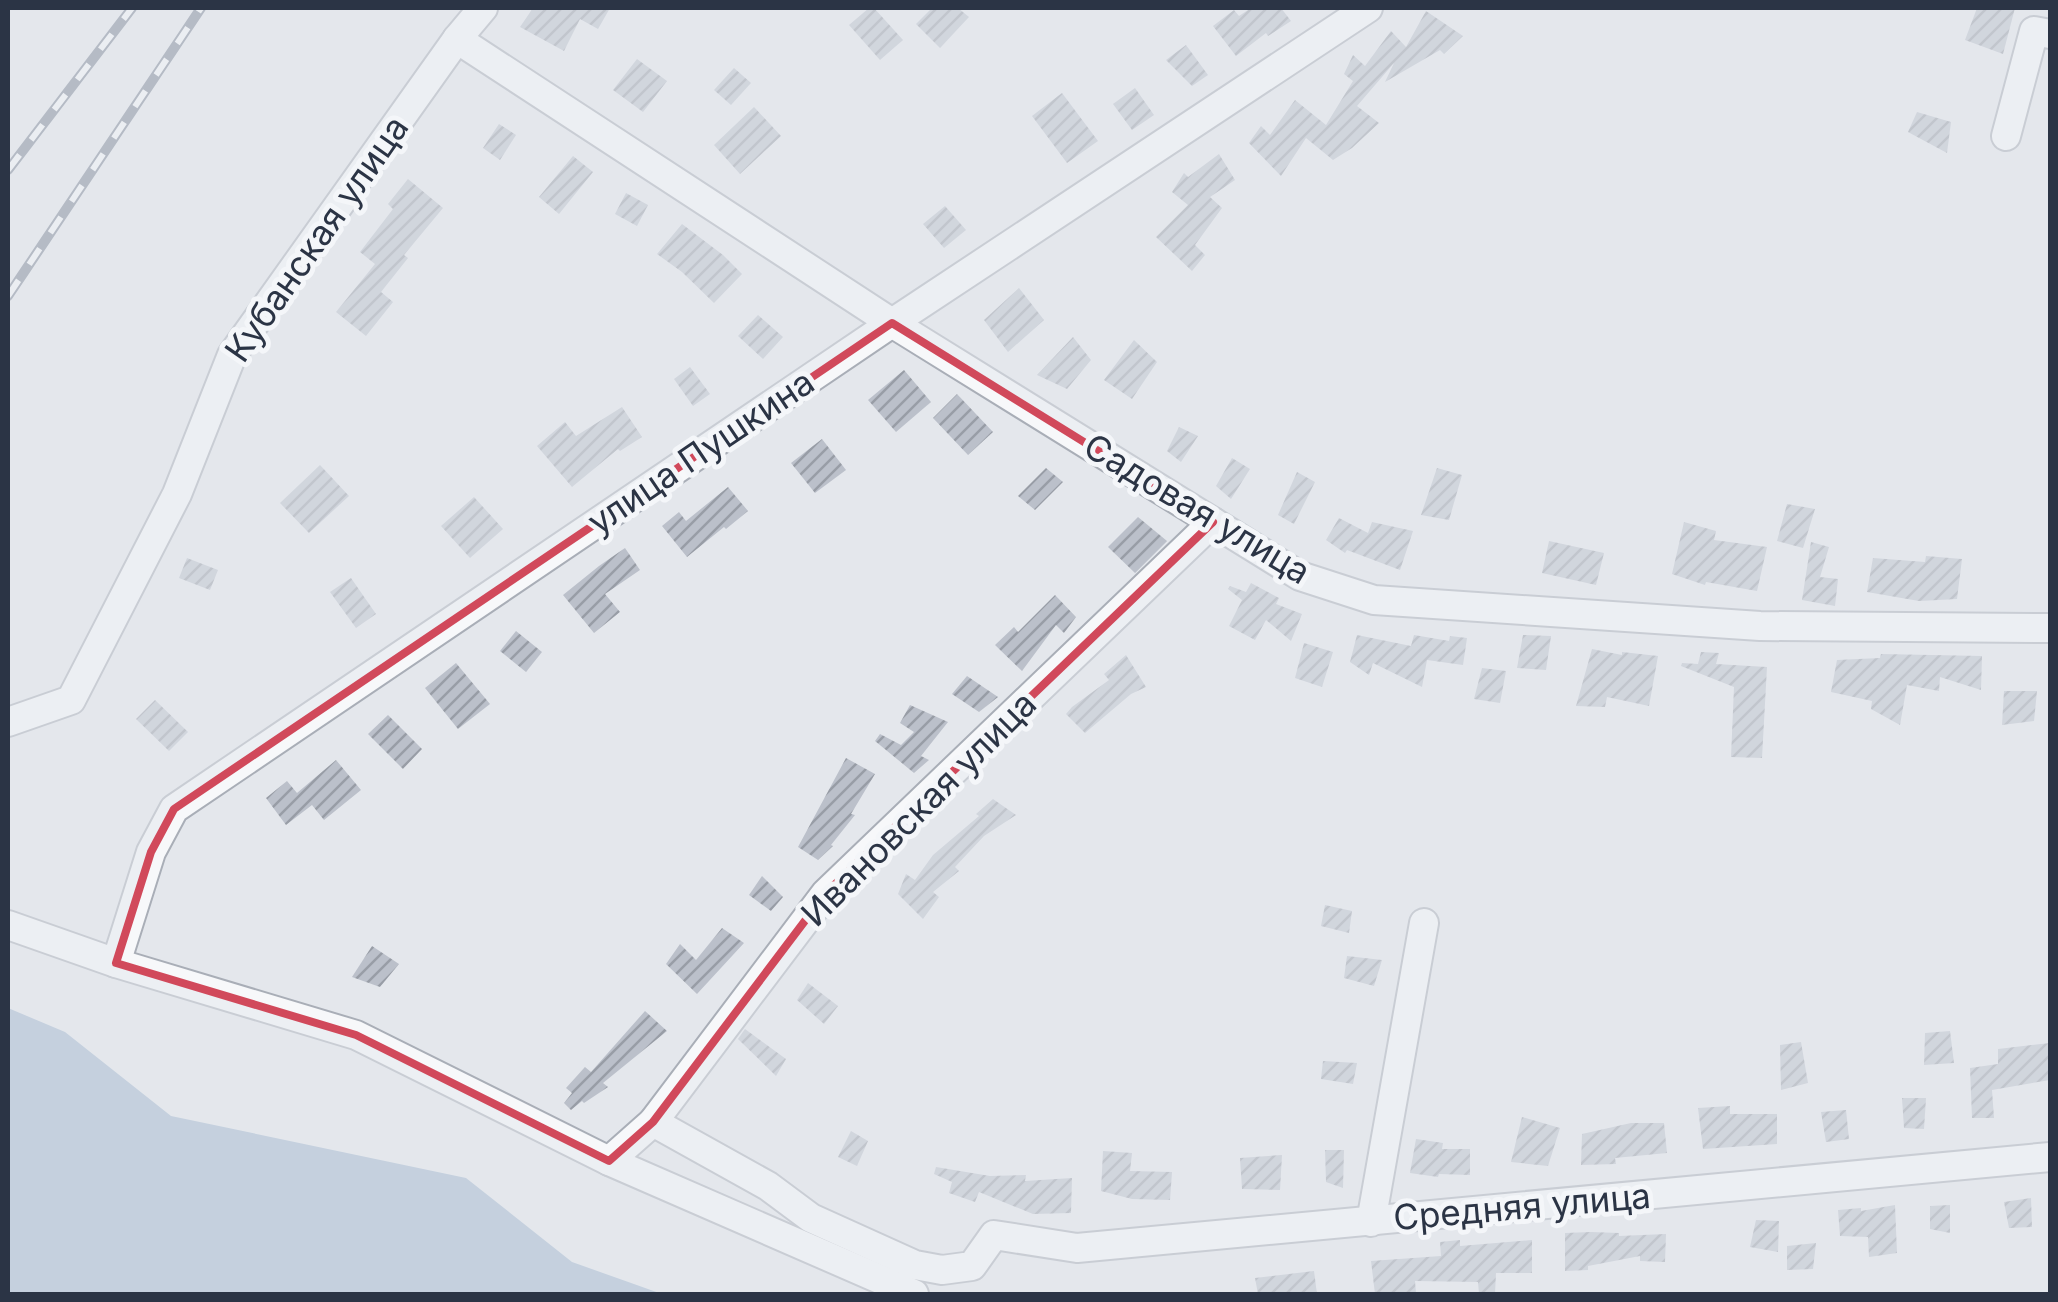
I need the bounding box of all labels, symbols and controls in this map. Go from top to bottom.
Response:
street label: Кубанская улица [216,108,417,369]
street label: улица Пушкина [579,360,822,542]
street label: Садовая улица [1077,424,1318,592]
street label: Ивановская улица [792,682,1044,934]
street label: Средняя улица [1391,1174,1652,1238]

